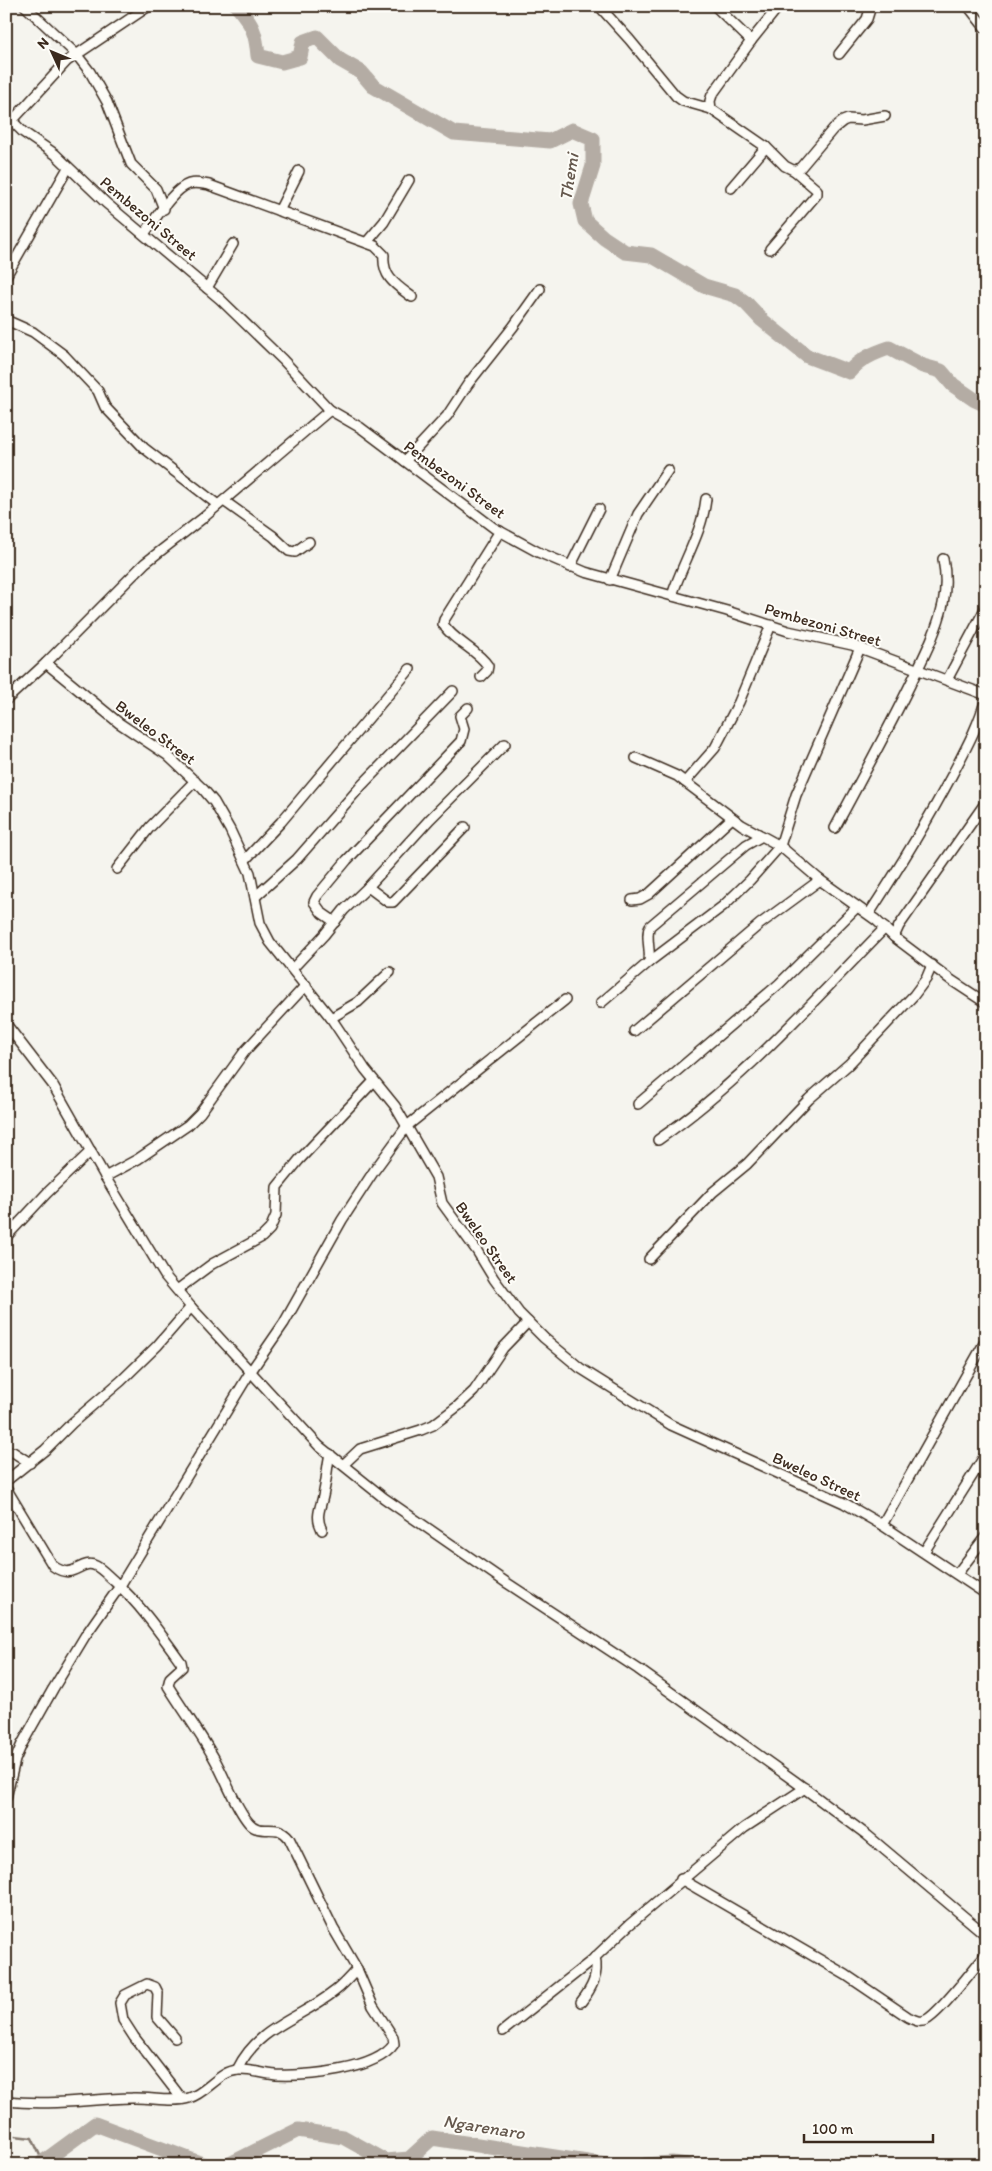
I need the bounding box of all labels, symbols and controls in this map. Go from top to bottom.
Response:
north arrow [28,28,78,78]
text: N [34,34,52,53]
water label: Themi [554,149,584,202]
street label: Pembezoni Street [96,172,201,264]
street label: Pembezoni Street [400,436,509,523]
street label: Pembezoni Street [762,599,883,650]
street label: Bweleo Street [112,696,199,769]
street label: Bweleo Street [451,1198,522,1287]
street label: Bweleo Street [770,1448,864,1505]
water label: Ngarenaro [442,2110,527,2144]
scale bar [804,2111,933,2143]
text: 100 m [812,2120,854,2138]

